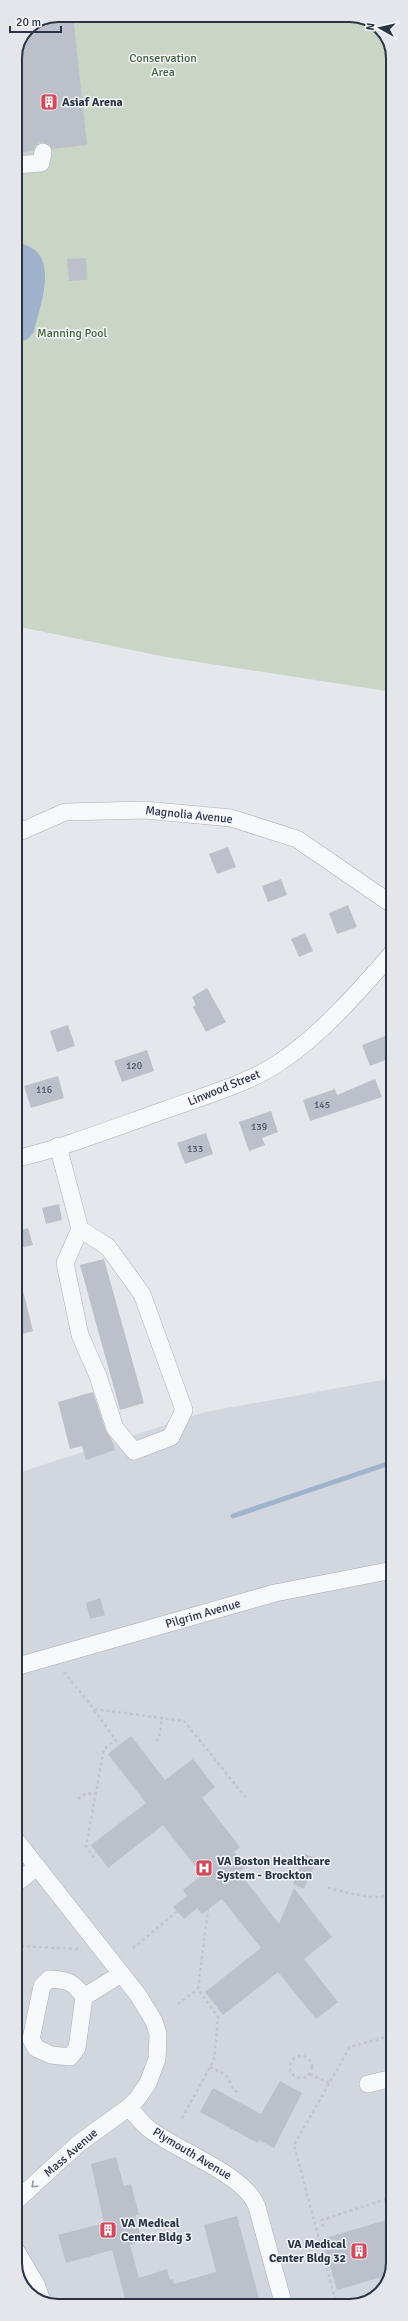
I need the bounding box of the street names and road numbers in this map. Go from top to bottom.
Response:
street label: Magnolia Avenue [145,803,233,827]
street label: Linwood Street [186,1067,262,1109]
street label: Pilgrim Avenue [164,1596,242,1632]
street label: Plymouth Avenue [150,2125,234,2183]
street label: Mass Avenue [41,2126,101,2180]

